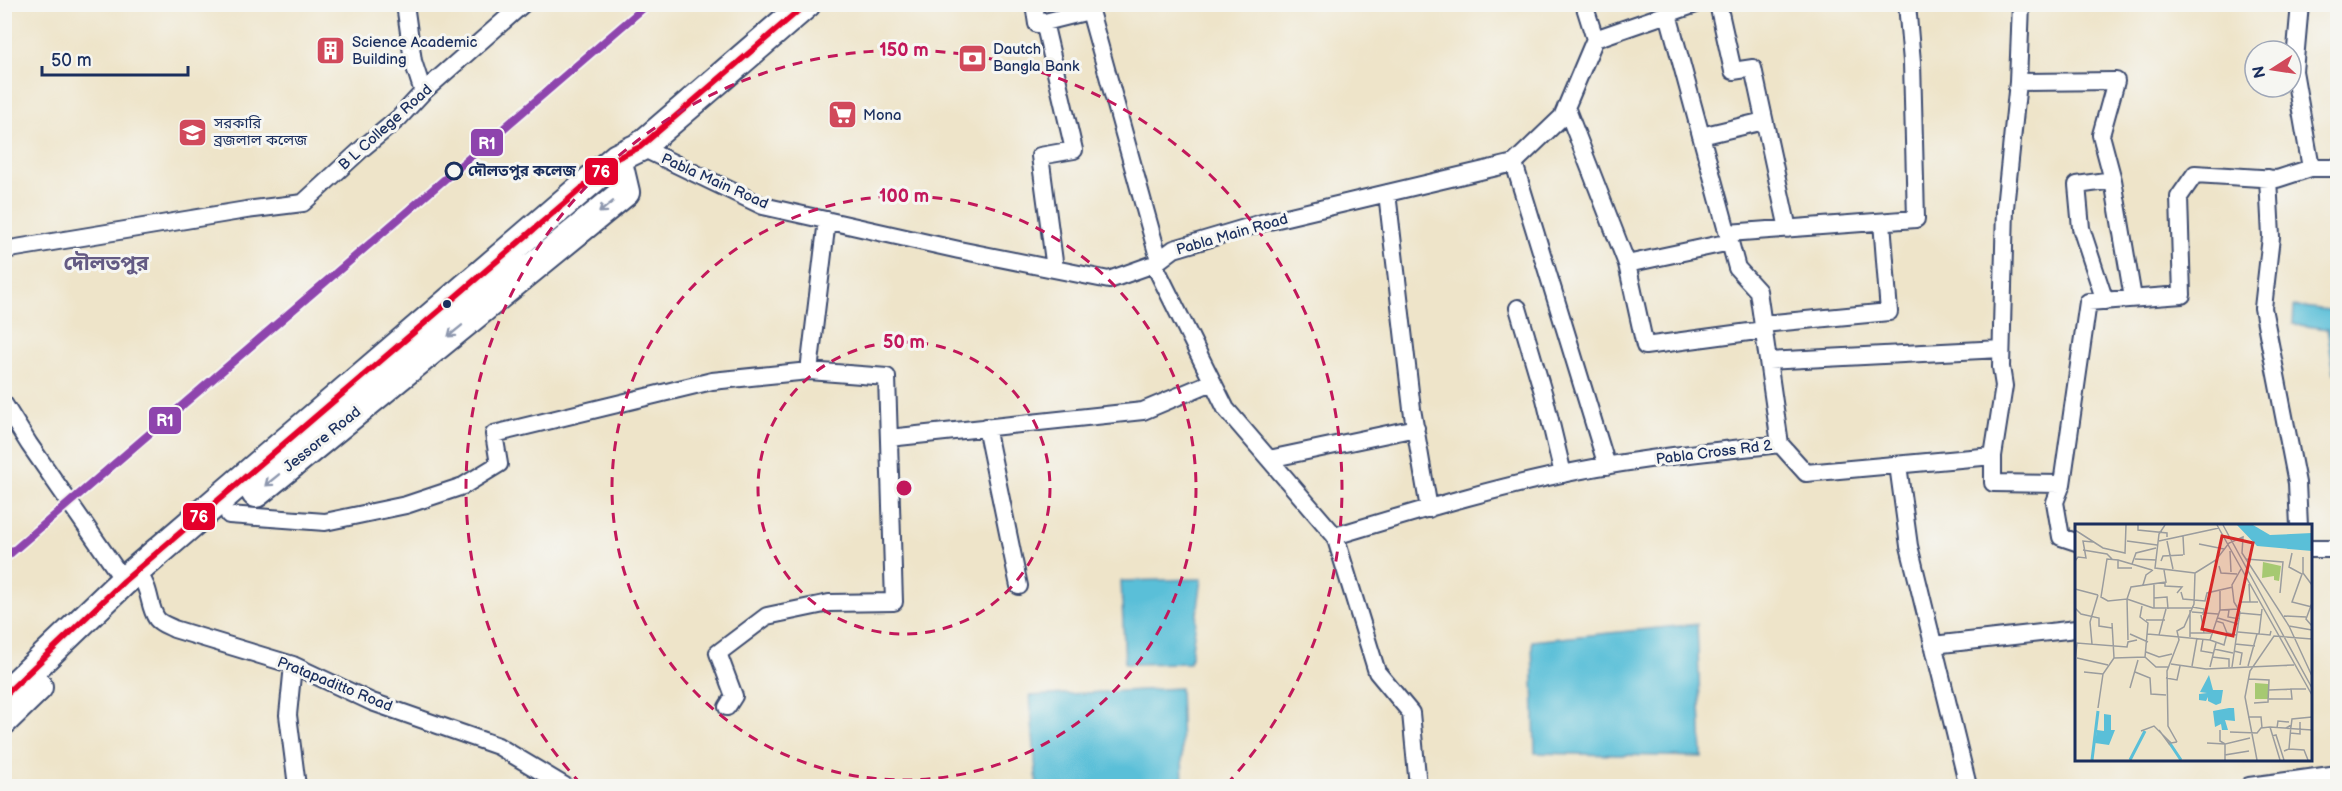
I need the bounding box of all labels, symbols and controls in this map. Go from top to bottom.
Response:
place label: Science Academic Building [352,33,478,69]
building icon: Science Academic Building [315,35,347,67]
scale bar [42,39,188,77]
north arrow [2243,39,2303,99]
text: 150 m [879,40,929,61]
place label: Dautch Bangla Bank [993,40,1080,76]
bank icon: Dautch Bangla Bank [956,42,988,74]
text: 50 m [51,50,92,71]
text: N [2249,64,2270,80]
street label: B L College Road [335,80,436,174]
supermarket icon: Mona [826,99,858,131]
place label: Mona [863,106,901,125]
place label: সরকারি ব্রজলাল কলেজ [213,114,308,150]
school or university icon: সরকারি ব্রজলাল কলেজ [177,116,209,148]
line badge: R1 [470,128,504,157]
text: R1 [478,135,496,154]
street label: Pabla Main Road [658,149,771,214]
line badge: 76 [584,157,619,186]
marker: দৌলতপুর কলেজ [445,162,463,180]
place label: দৌলতপুর কলেজ [468,162,576,181]
text: 76 [592,163,611,182]
text: 100 m [879,186,929,207]
one-way arrow [598,201,614,214]
street label: Pabla Main Road [1174,209,1290,260]
district label: দৌলতপুর [63,251,149,276]
unlabelled marker [441,298,453,310]
one-way arrow [447,324,463,337]
text: 50 m [883,332,925,353]
street label: Jessore Road [280,402,365,476]
line badge: R1 [148,406,182,435]
text: R1 [156,412,174,431]
street label: Pabla Cross Rd 2 [1655,436,1773,469]
one-way arrow [264,474,280,487]
centre of rings [894,478,914,498]
line badge: 76 [182,502,216,531]
text: 76 [190,508,209,527]
inset map [2075,524,2312,761]
street label: Pratapaditto Road [274,653,395,716]

